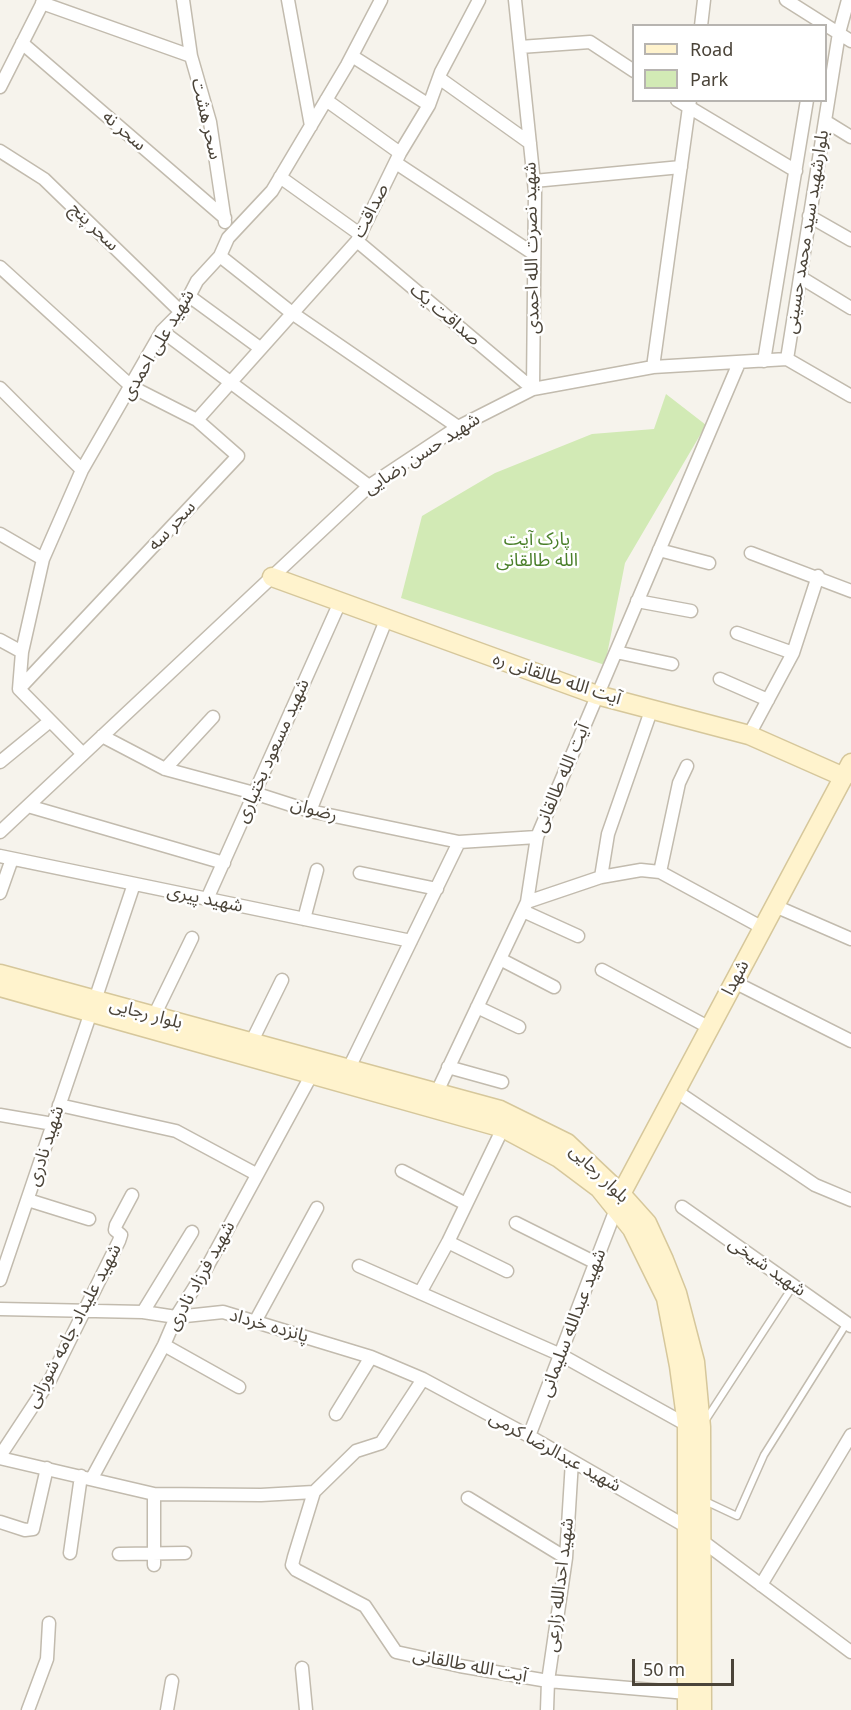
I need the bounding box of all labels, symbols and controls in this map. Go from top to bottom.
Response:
legend [632,24,827,102]
text: Road [690,37,733,61]
text: Park [690,67,728,91]
street label: سحر هشت [186,76,226,162]
street label: سحر نه [98,106,150,156]
street label: بلوارشهید سید محمد حسینی [780,129,834,335]
street label: شهید نصرت الله احمدی [520,162,544,334]
street label: صداقت [348,180,394,242]
street label: سحر پنج [65,198,123,256]
street label: صداقت یک [405,279,485,351]
street label: شهید علی احمدی [117,286,199,404]
street label: شهید حسن رضایی [360,408,484,500]
street label: سحر سه [144,497,200,555]
park label: پارک آیت الله طالقانی [496,529,578,572]
street label: آیت الله طالقانی ره [490,648,624,710]
street label: شهید مسعود بختیاری [232,676,314,826]
street label: آیت الله طالقانی [529,720,595,836]
street label: رضوان [288,793,340,827]
street label: شهید پیری [165,880,245,918]
street label: شهدا [718,957,754,999]
street label: بلوار رجایی [107,994,185,1034]
street label: شهید نادری [23,1103,69,1189]
street label: بلوار رجایی [565,1140,633,1208]
street label: شهید فرزاد نادری [162,1217,240,1335]
street label: شهید شیخی [724,1232,810,1302]
street label: شهید علیداد جامه شورانی [22,1240,126,1412]
street label: شهید عبدالله سلیمانی [535,1246,611,1400]
street label: پانزده خرداد [227,1304,311,1348]
street label: شهید عبدالرضا کرمی [485,1407,625,1497]
street label: شهید احدالله زارعی [541,1517,579,1653]
street label: آیت الله طالقانی [411,1644,529,1688]
scale bar [635,1647,737,1685]
text: 50 m [643,1657,685,1681]

